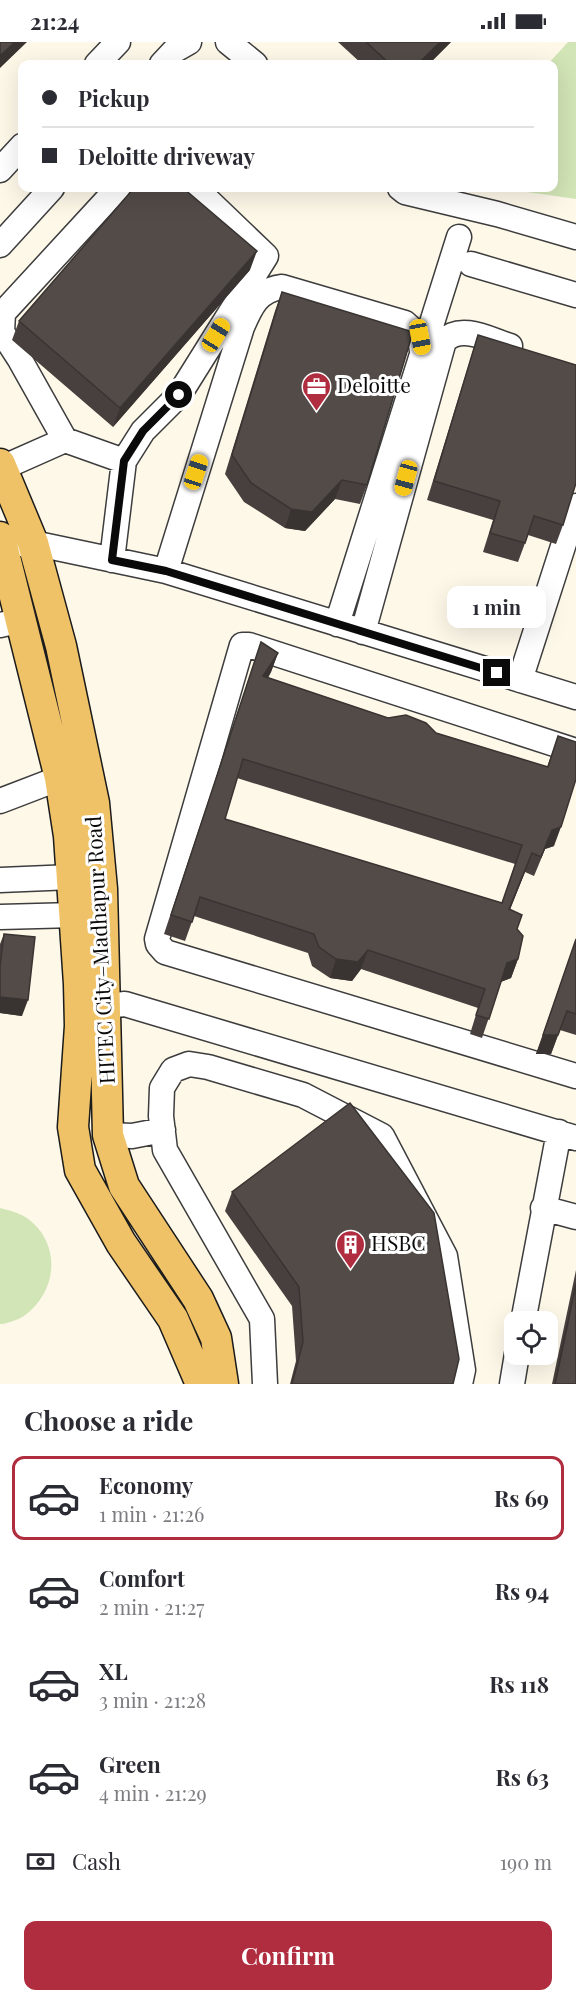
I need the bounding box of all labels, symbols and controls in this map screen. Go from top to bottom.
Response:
text: 21:24 [30,6,79,36]
text: Pickup [78,83,149,113]
text: Deloitte driveway [78,141,255,171]
car [199,315,233,355]
car [408,318,432,356]
office icon: Deloitte [300,370,332,412]
place label: Deloitte [337,370,411,398]
route start [165,381,192,408]
car [182,452,210,492]
car [393,458,419,498]
callout: 1 min [448,586,546,628]
text: 1 min [472,593,521,620]
route end [483,659,510,686]
street label: HITEC City–Madhapur Road [78,815,120,1085]
building icon: HSBC [334,1228,366,1270]
place label: HSBC [371,1228,426,1256]
map controls [504,1311,558,1365]
button: locate [504,1311,558,1365]
text: Choose a ride [24,1402,193,1438]
text: Economy [99,1470,193,1500]
icon: car [27,1471,81,1525]
text: Rs 69 [494,1483,549,1513]
text: 1 min · 21:26 [99,1500,204,1527]
text: Comfort [99,1563,185,1593]
icon: car [27,1564,81,1618]
text: Rs 94 [495,1576,549,1606]
text: 2 min · 21:27 [99,1593,204,1620]
text: XL [99,1656,128,1686]
icon: car [27,1657,81,1711]
text: Rs 118 [489,1669,549,1699]
text: 3 min · 21:28 [99,1686,206,1713]
text: Green [99,1749,161,1779]
icon: car [27,1750,81,1804]
text: Rs 63 [495,1762,549,1792]
text: 4 min · 21:29 [99,1779,207,1806]
icon: cash [24,1845,57,1878]
text: Cash [72,1846,121,1876]
text: 190 m [500,1848,552,1875]
button: Confirm [24,1921,552,1990]

